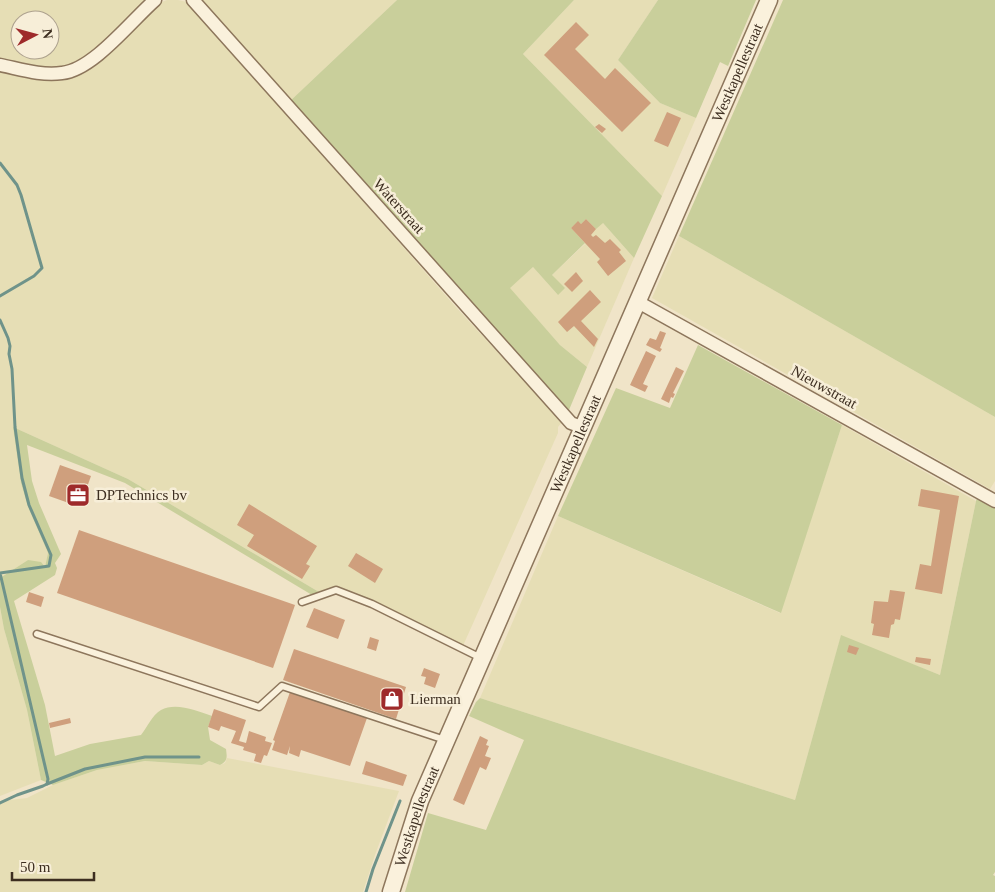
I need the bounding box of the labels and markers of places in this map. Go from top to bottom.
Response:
office icon: DPTechnics bv [65,482,91,508]
place label: DPTechnics bv [96,487,188,503]
shop icon: Lierman [379,686,405,712]
place label: Lierman [410,691,461,707]

